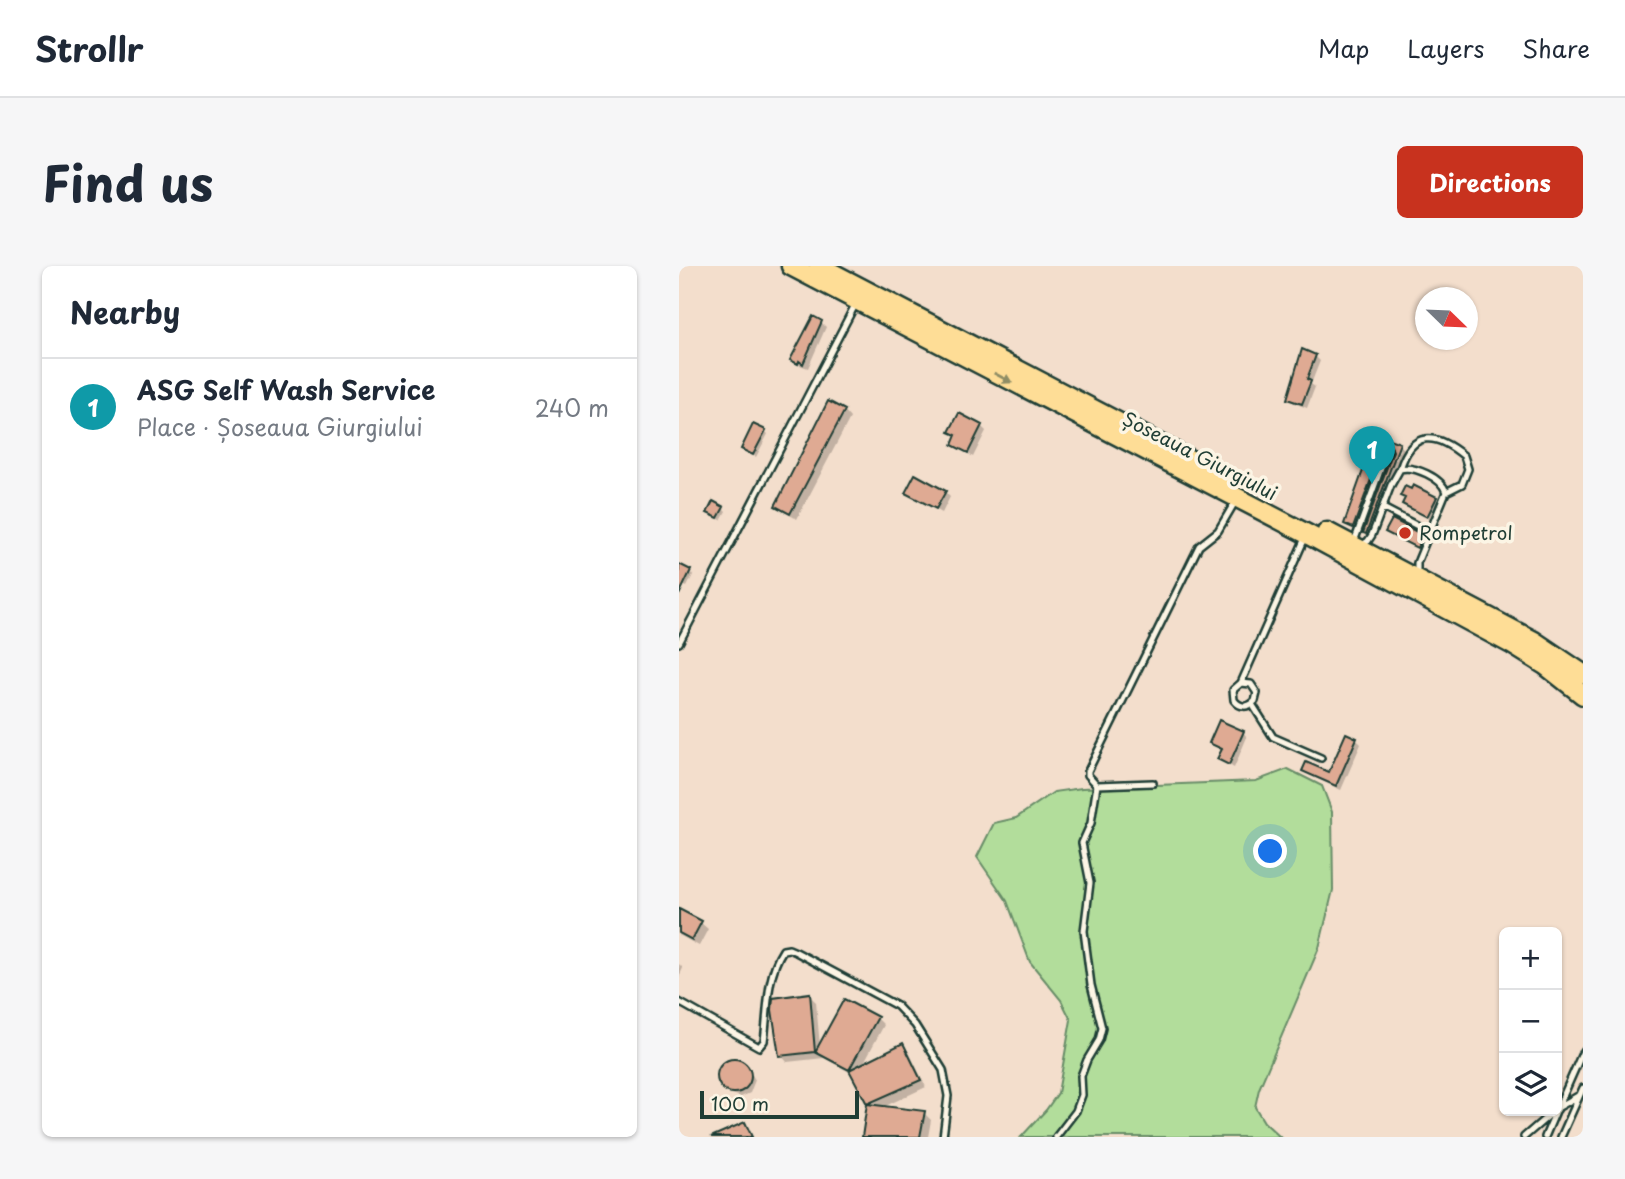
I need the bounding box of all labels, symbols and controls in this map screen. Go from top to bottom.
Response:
text: Strollr [35,23,144,73]
text: Map [1318,30,1369,66]
text: Layers [1407,30,1484,66]
text: Share [1522,30,1590,66]
text: Find us [42,145,213,219]
button: Directions [1397,146,1583,218]
north arrow [1415,287,1478,350]
text: Nearby [70,289,180,334]
text: ASG Self Wash Service [137,370,435,409]
one-way arrow [993,372,1013,384]
text: 1 [88,390,99,425]
text: 240 m [535,390,609,425]
street label: Șoseaua Giurgiului [1118,404,1283,506]
text: Place · Șoseaua Giurgiului [137,409,423,444]
pin: 1 [1349,426,1395,484]
place label: Rompetrol [1419,518,1513,546]
marker: Rompetrol [1397,525,1413,541]
your location [1253,834,1287,868]
map controls [1499,927,1562,1116]
button: + [1499,927,1562,990]
button: − [1499,990,1562,1053]
button: layers [1499,1053,1562,1116]
scale bar [700,1088,859,1120]
text: 100 m [711,1089,769,1117]

